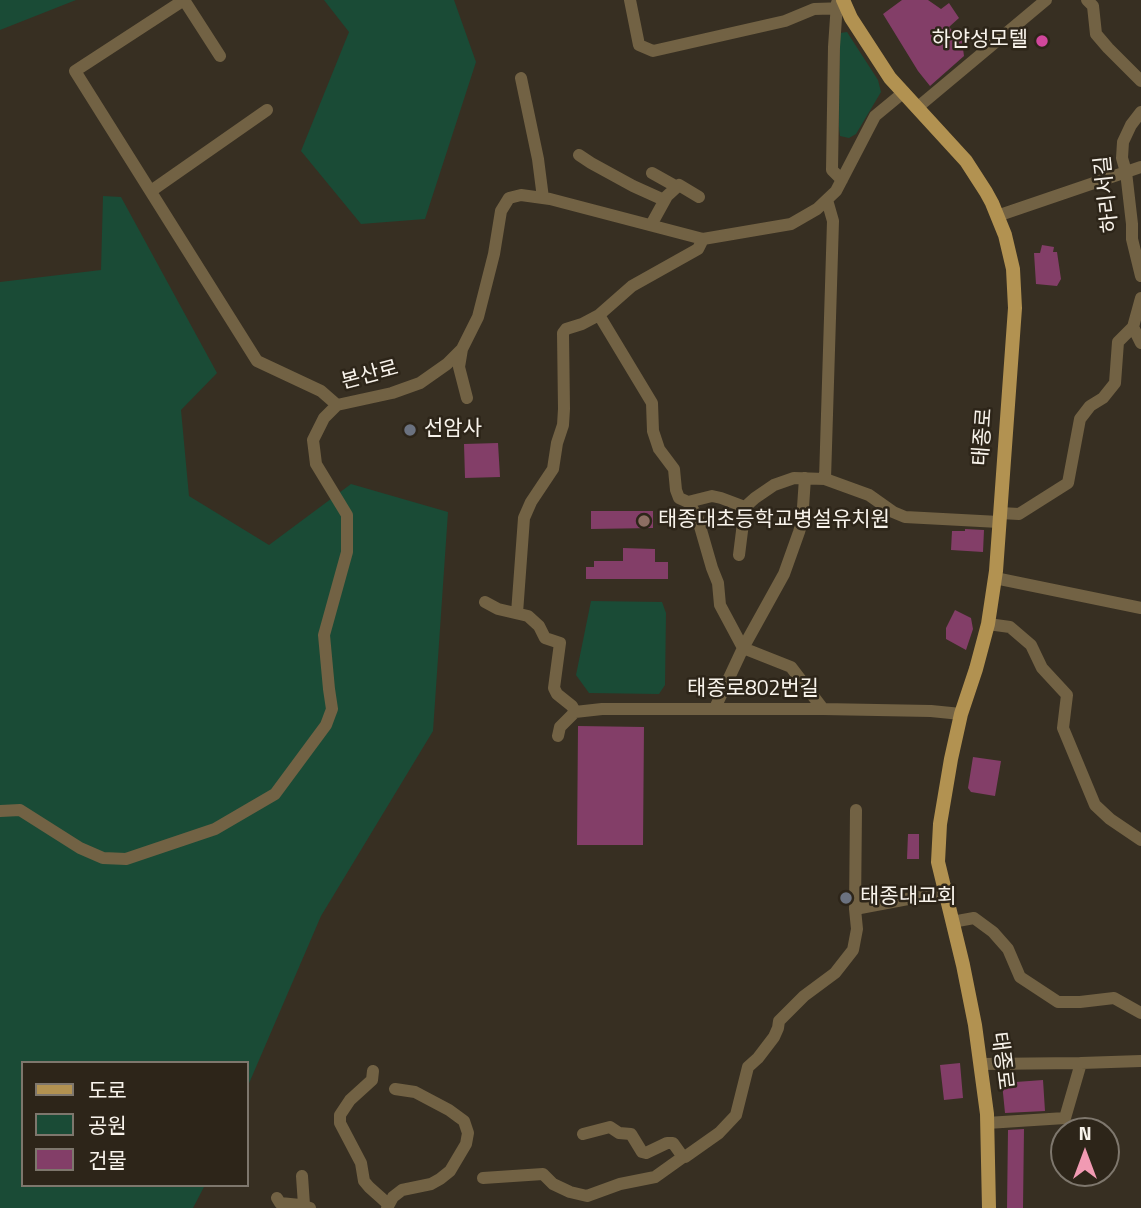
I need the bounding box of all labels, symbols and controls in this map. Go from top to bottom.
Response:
place label: 하얀성모텔 [931,28,1028,54]
marker: 하얀성모텔 [1034,33,1050,49]
street label: 하리서길 [1091,154,1125,234]
street label: 본산로 [339,356,401,396]
street label: 태종로 [969,407,999,467]
place label: 선암사 [424,417,482,443]
marker: 선암사 [402,422,418,438]
place label: 태종대초등학교병설유치원 [658,508,890,534]
marker: 태종대초등학교병설유치원 [636,513,652,529]
street label: 태종로802번길 [687,677,819,703]
place label: 태종대교회 [860,885,957,911]
marker: 태종대교회 [838,890,854,906]
street label: 태종로 [985,1031,1017,1091]
legend [21,1061,248,1187]
text: 도로 [88,1074,127,1106]
text: 공원 [88,1109,127,1141]
north arrow [1050,1117,1120,1187]
text: N [1078,1118,1092,1147]
text: 건물 [88,1144,127,1176]

